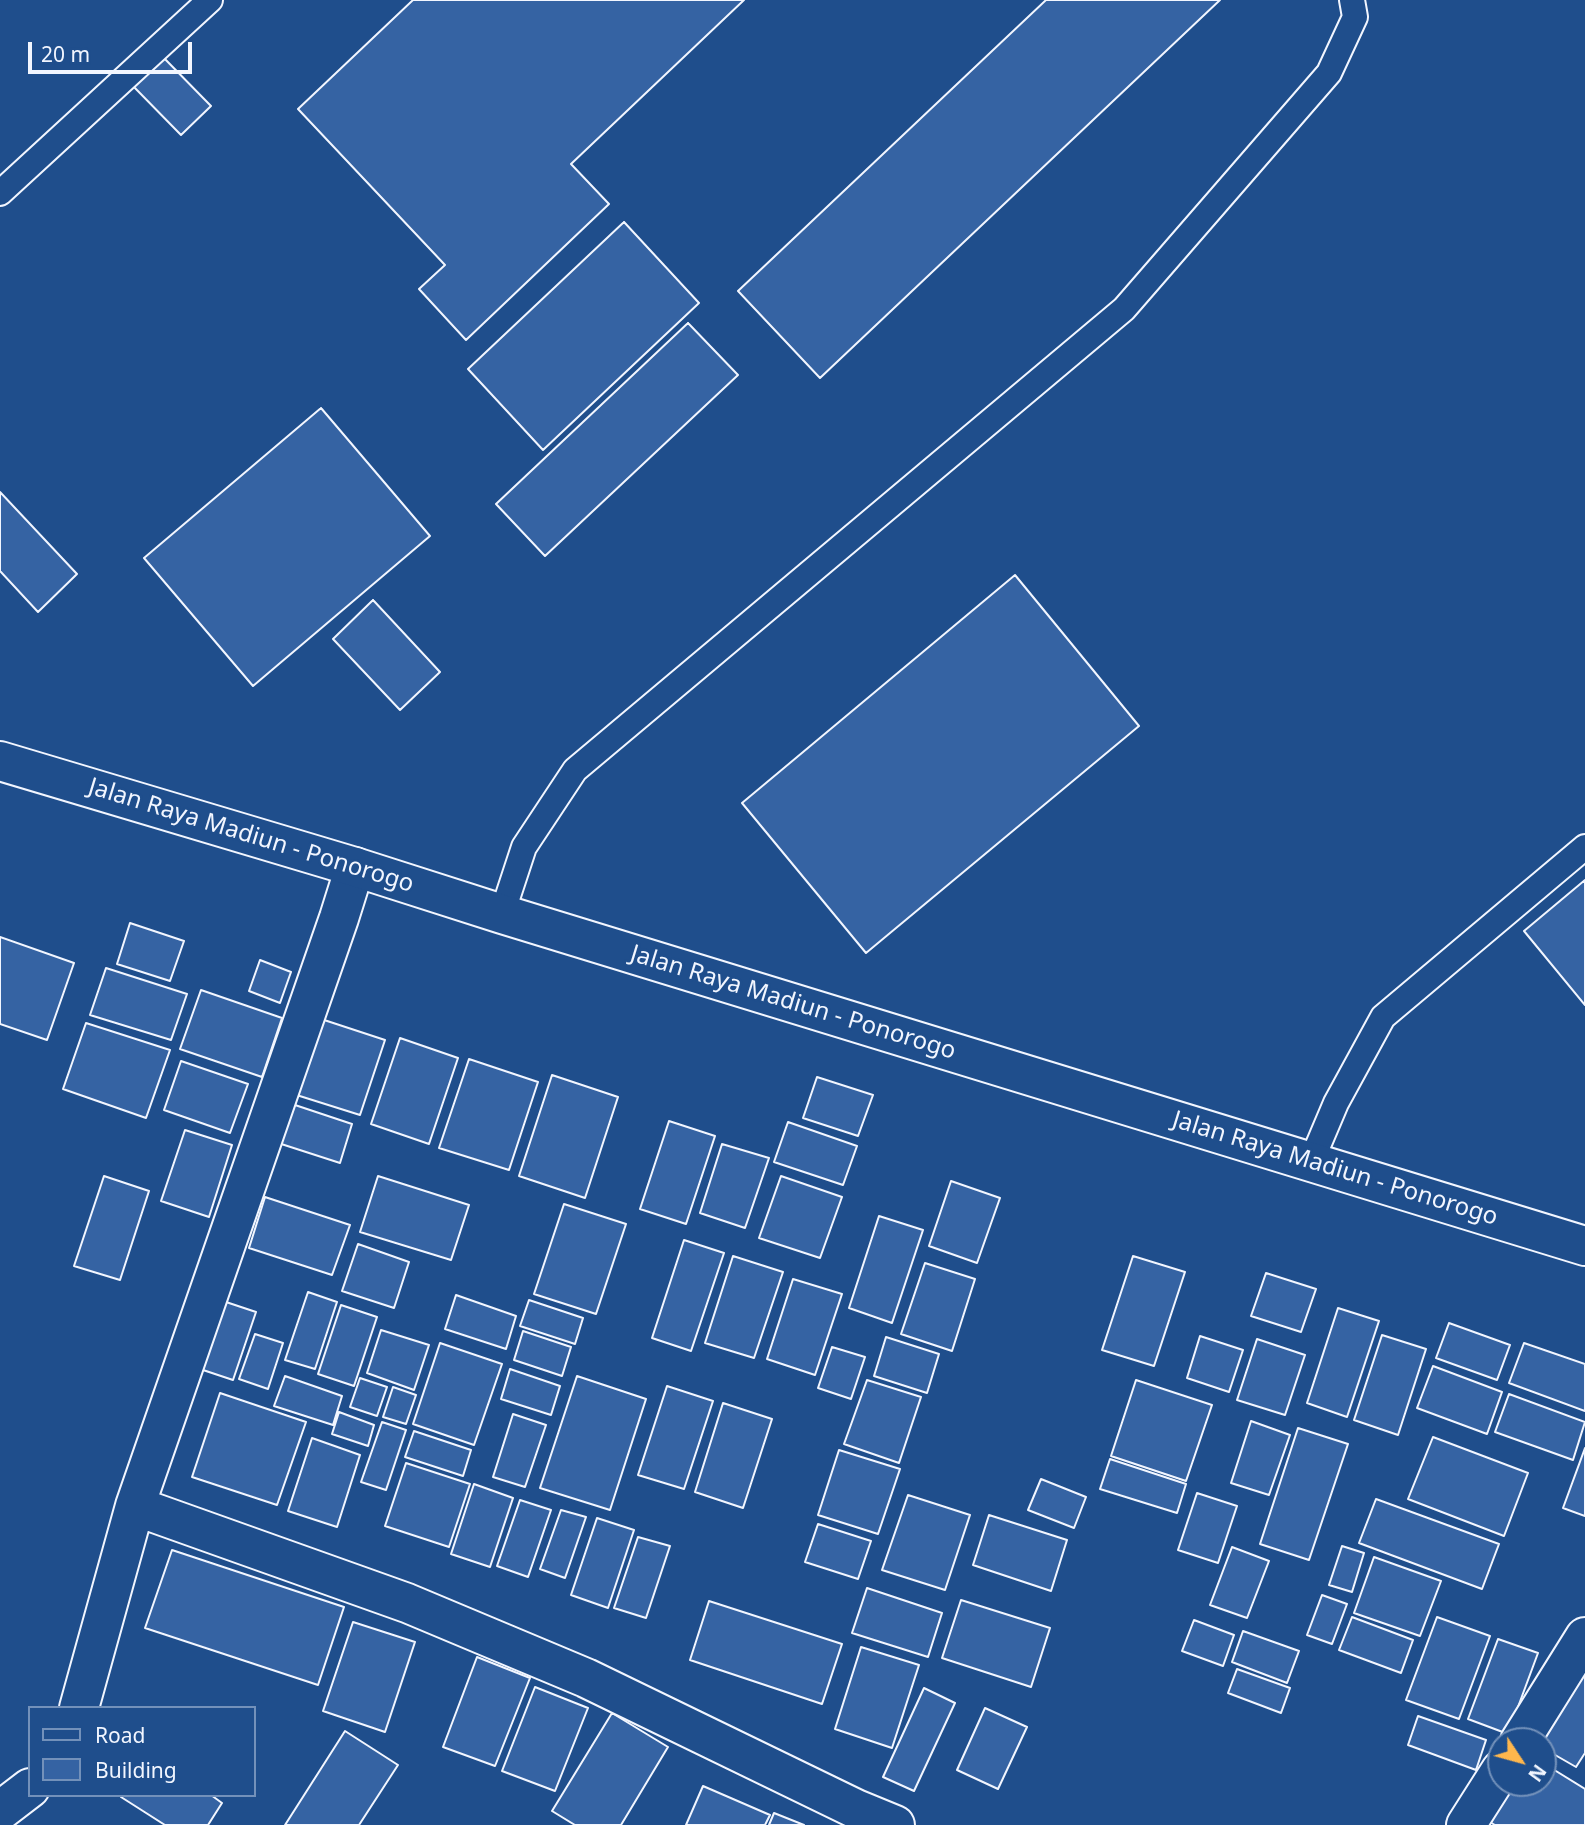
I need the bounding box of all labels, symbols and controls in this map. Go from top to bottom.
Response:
scale bar [32,28,196,72]
text: 20 m [41,40,90,68]
street label: Jalan Raya Madiun - Ponorogo [85,773,417,899]
street label: Jalan Raya Madiun - Ponorogo [627,940,959,1066]
street label: Jalan Raya Madiun - Ponorogo [1169,1106,1501,1232]
legend [28,1706,256,1797]
text: Road [95,1721,145,1749]
north arrow [1487,1727,1557,1797]
text: Building [95,1756,177,1784]
text: N [1522,1759,1552,1787]

